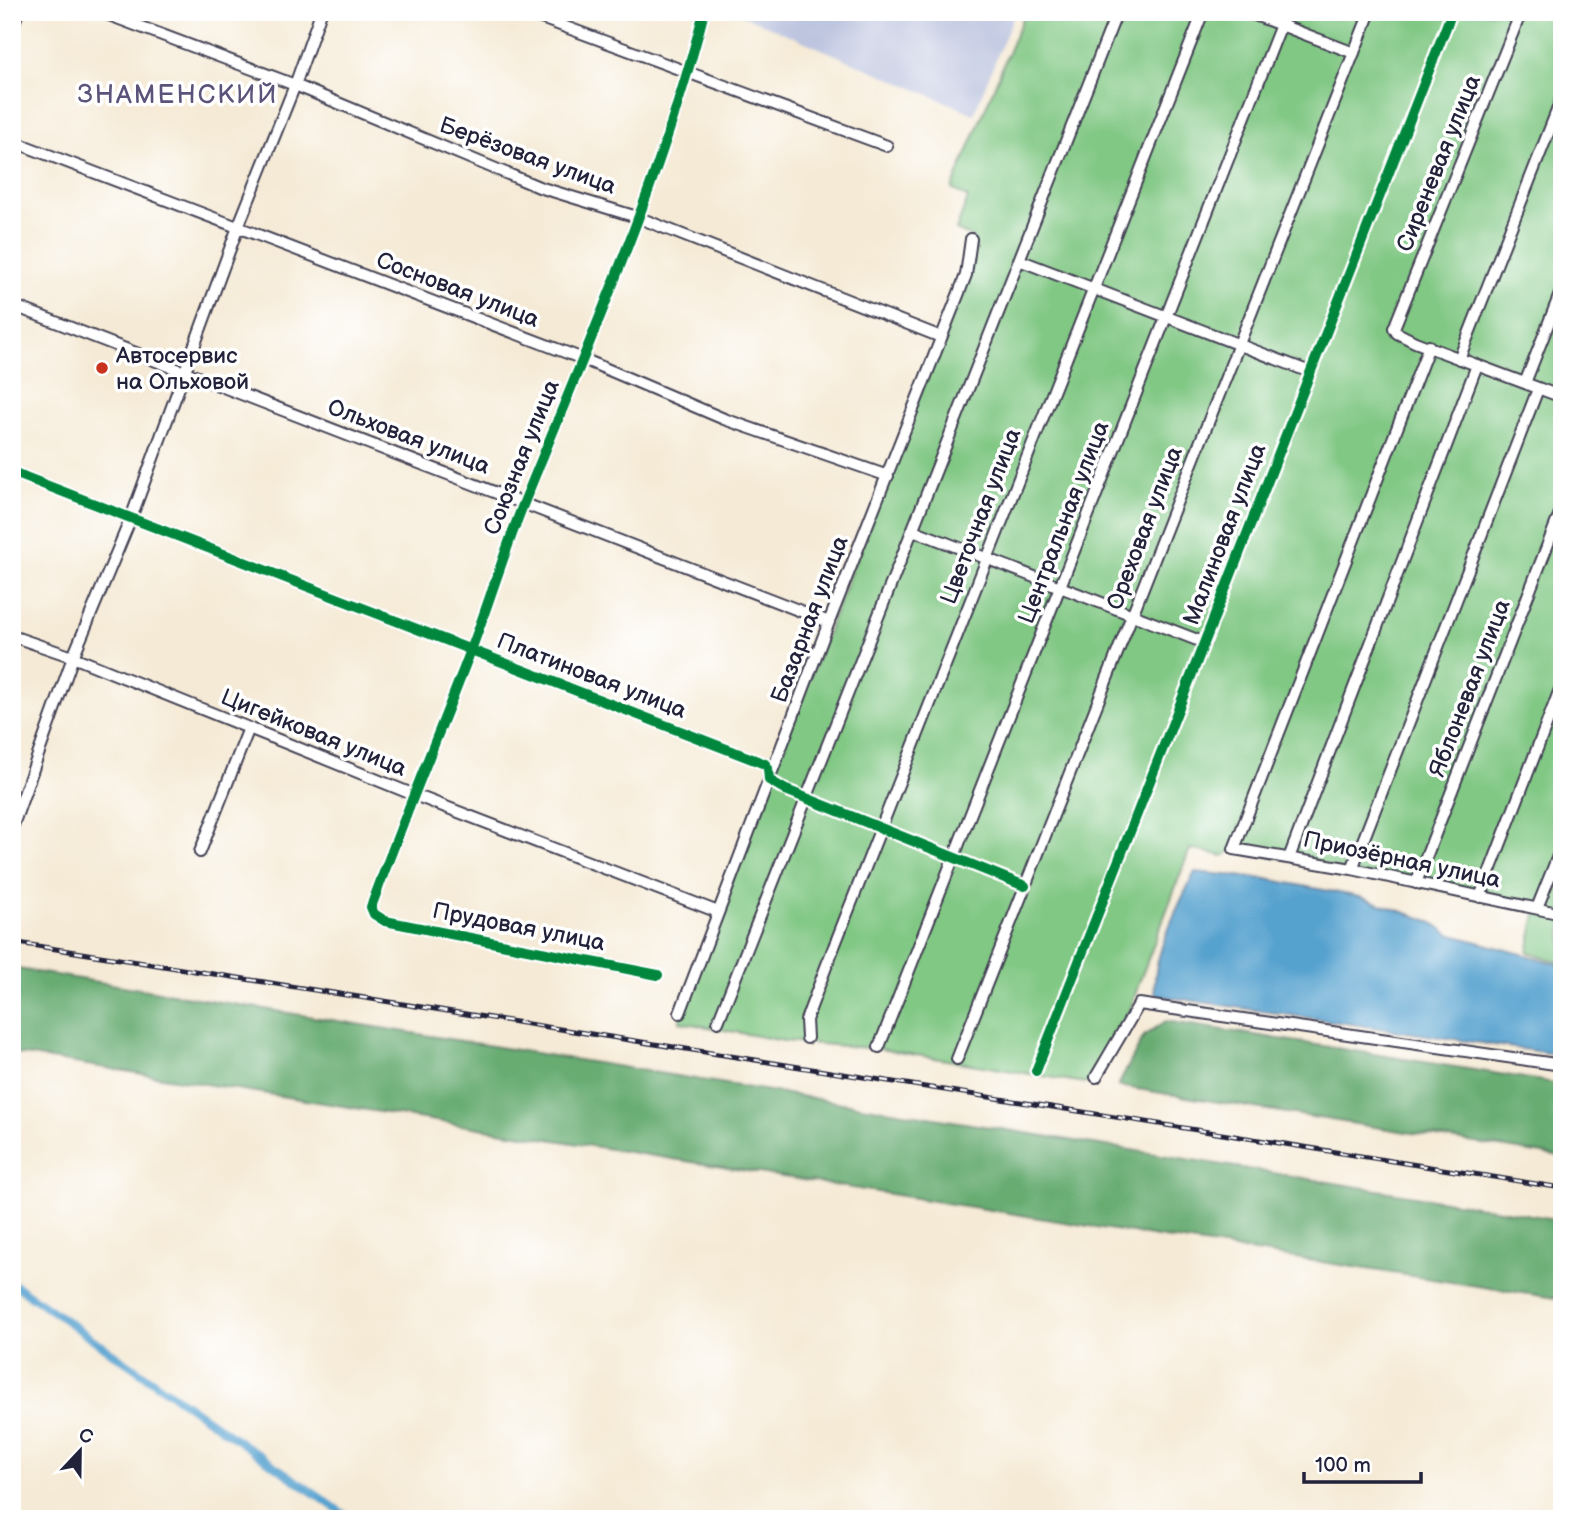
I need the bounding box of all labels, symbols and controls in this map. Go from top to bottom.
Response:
street label: Сиреневая улица [1391,70,1487,256]
district label: ЗНАМЕНСКИЙ [78,80,279,111]
street label: Берёзовая улица [436,111,620,201]
street label: Сосновая улица [372,246,543,334]
place label: Автосервис на Ольховой [115,342,249,396]
marker: Автосервис на Ольховой [94,360,110,376]
street label: Союзная улица [478,375,566,539]
street label: Ольховая улица [324,393,494,481]
street label: Центральная улица [1012,417,1116,627]
street label: Цветочная улица [935,424,1027,608]
street label: Малиновая улица [1177,439,1273,629]
street label: Ореховая улица [1101,442,1189,614]
street label: Базарная улица [765,532,855,707]
street label: Яблоневая улица [1423,595,1517,781]
street label: Платиновая улица [493,627,691,725]
street label: Цигейковая улица [217,683,411,783]
street label: Приозёрная улица [1301,825,1503,895]
street label: Прудовая улица [430,897,608,958]
north arrow [46,1416,116,1486]
text: С [75,1423,96,1450]
scale bar [1304,1440,1422,1484]
text: 100 m [1315,1453,1371,1478]

